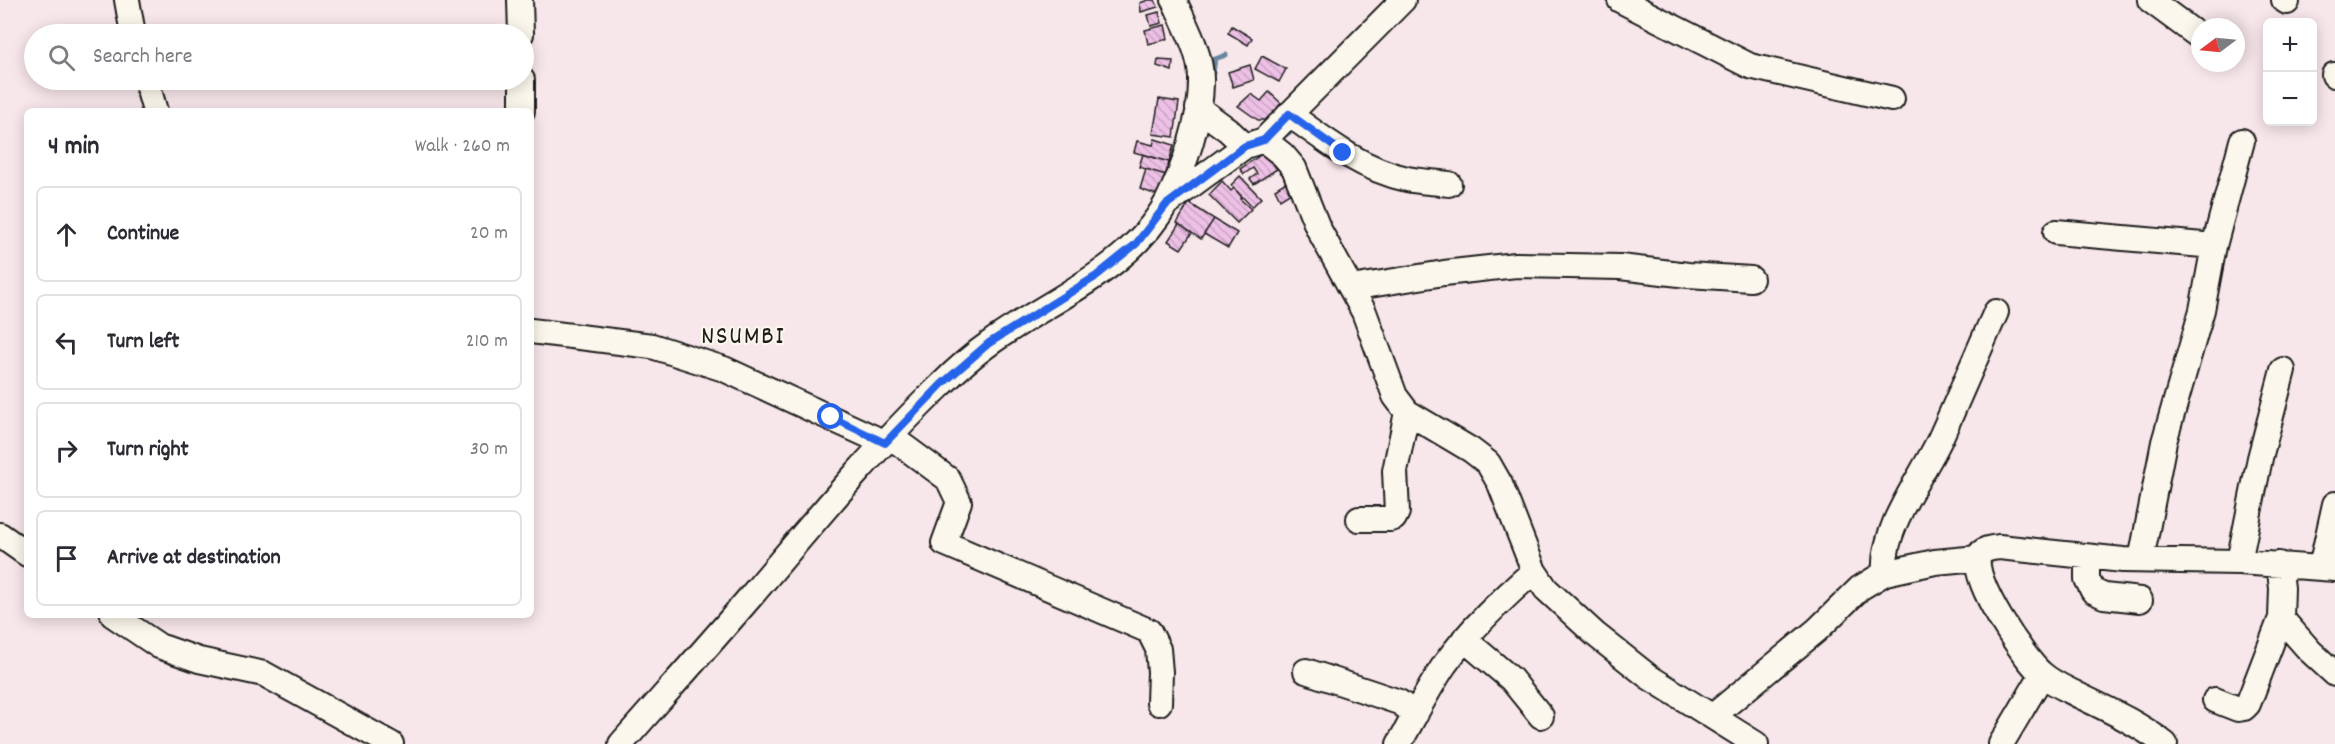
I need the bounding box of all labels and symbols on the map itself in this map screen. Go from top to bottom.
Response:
north arrow [2191,18,2245,72]
route end [1329,139,1355,165]
district label: NSUMBI [701,318,785,357]
route start [817,403,843,429]

